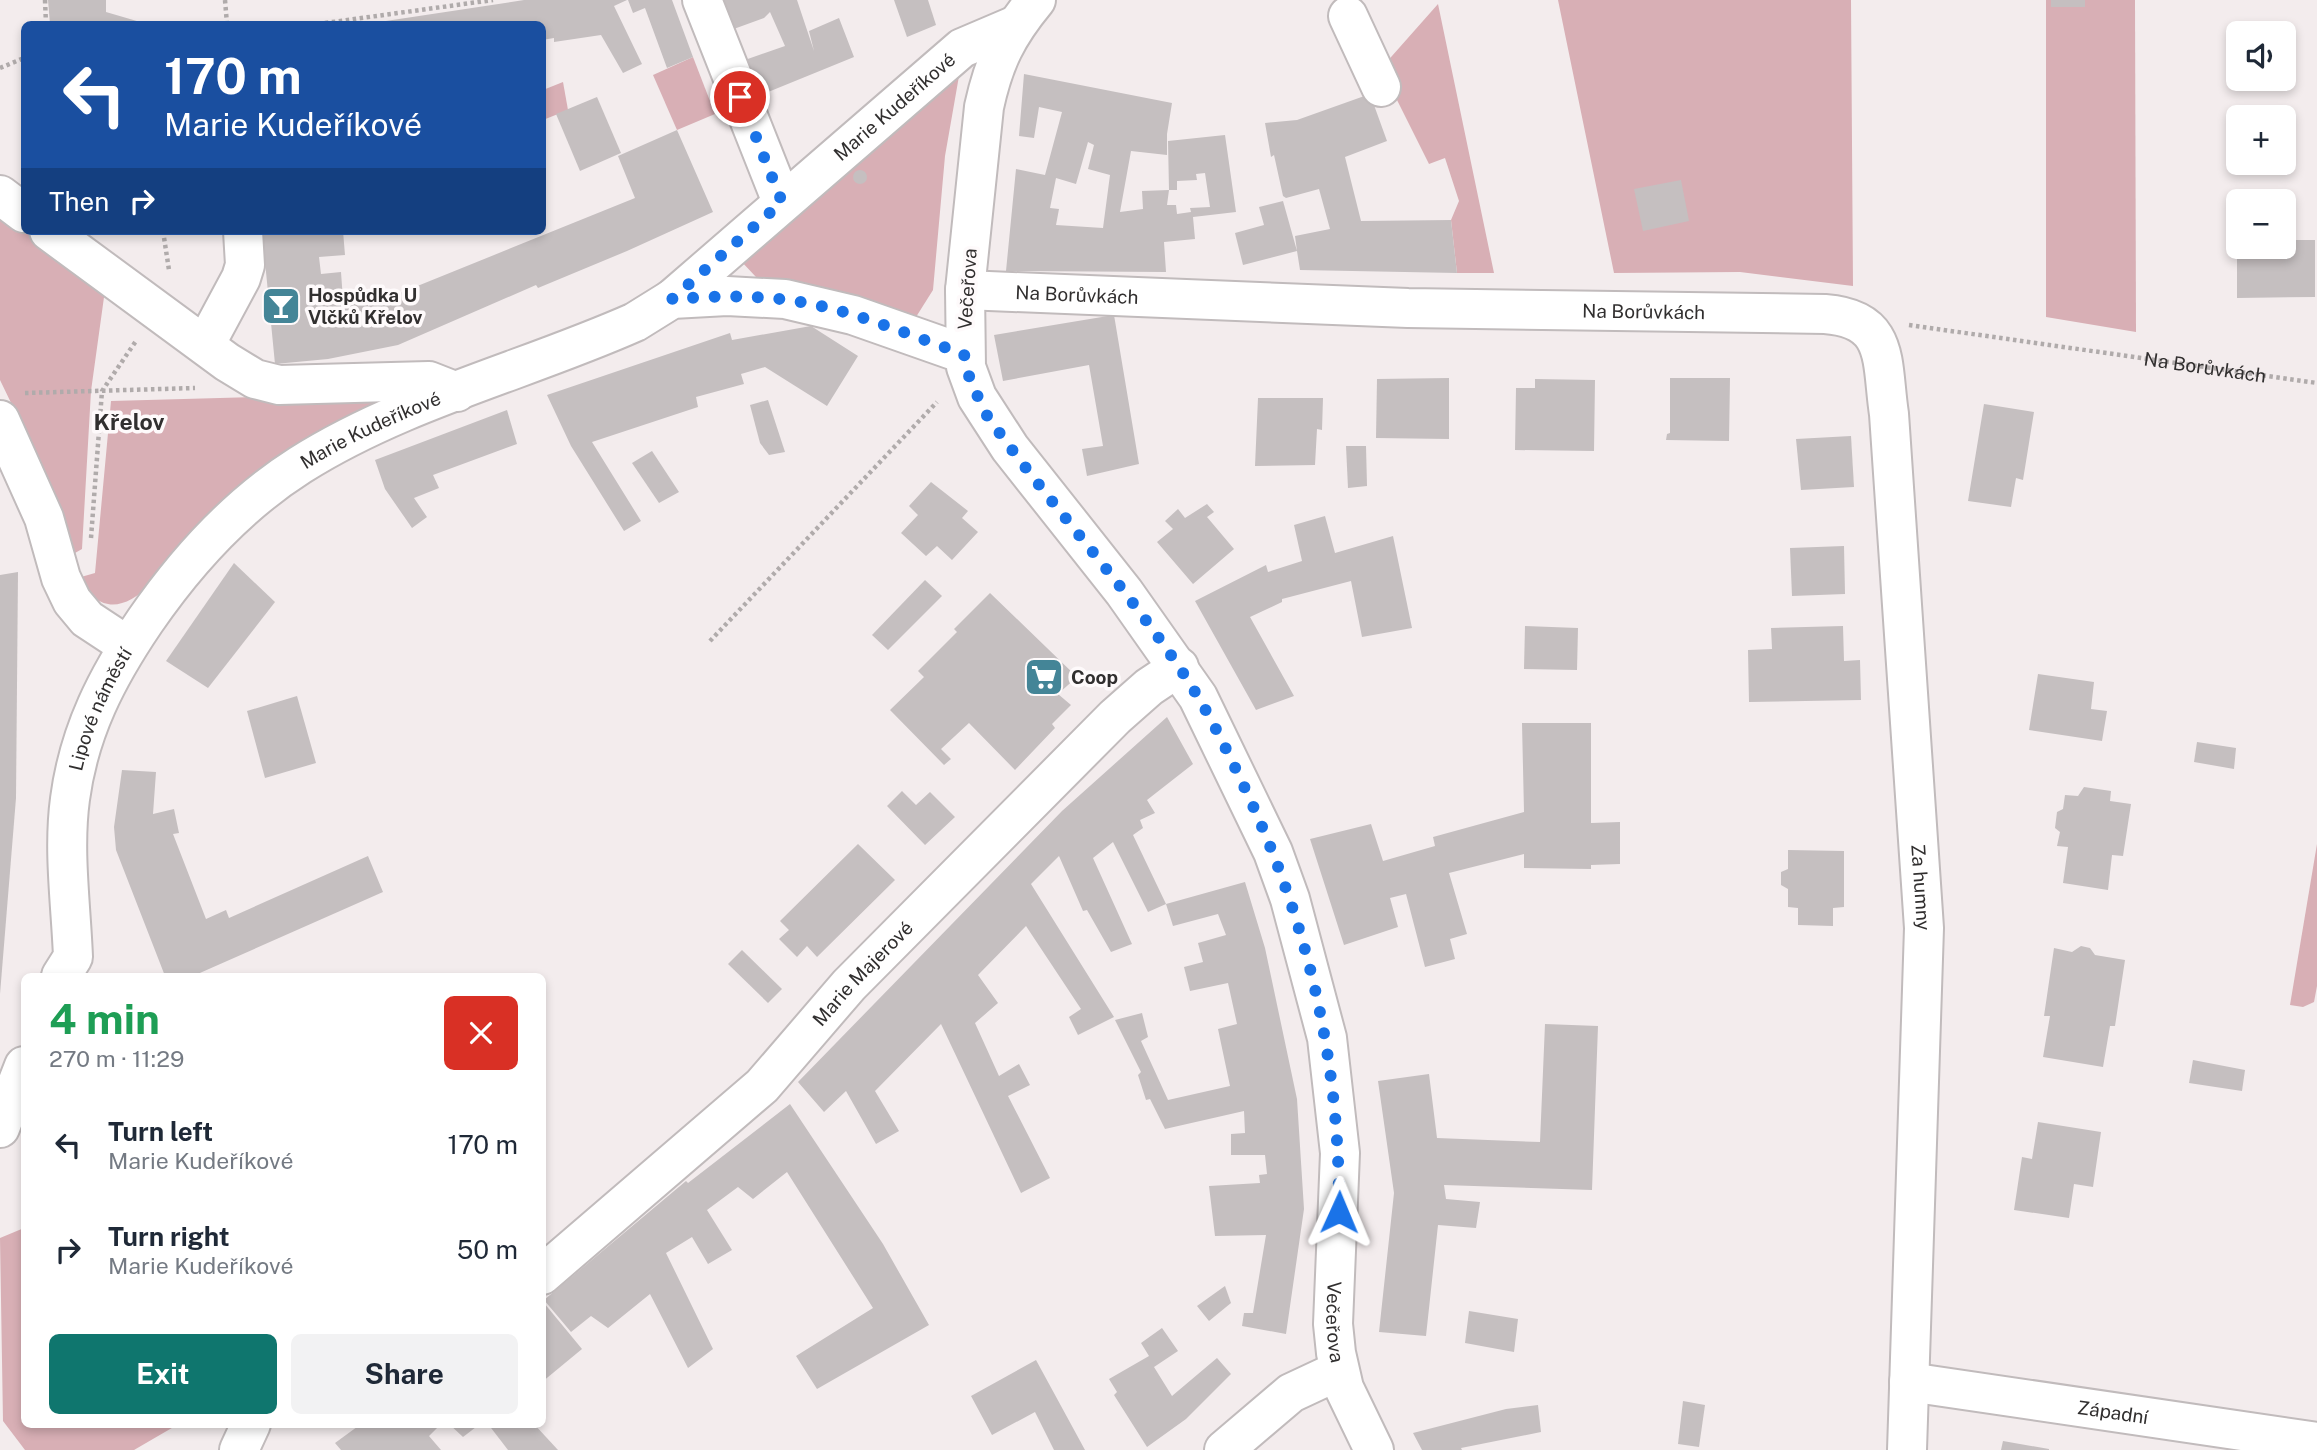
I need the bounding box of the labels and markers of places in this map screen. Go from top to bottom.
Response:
pin [710,67,770,127]
place label: Hospůdka U Vlčků Křelov [308,284,423,328]
bar icon: Hospůdka U Vlčků Křelov [260,285,302,327]
supermarket icon: Coop [1023,656,1065,698]
place label: Coop [1071,666,1118,688]

